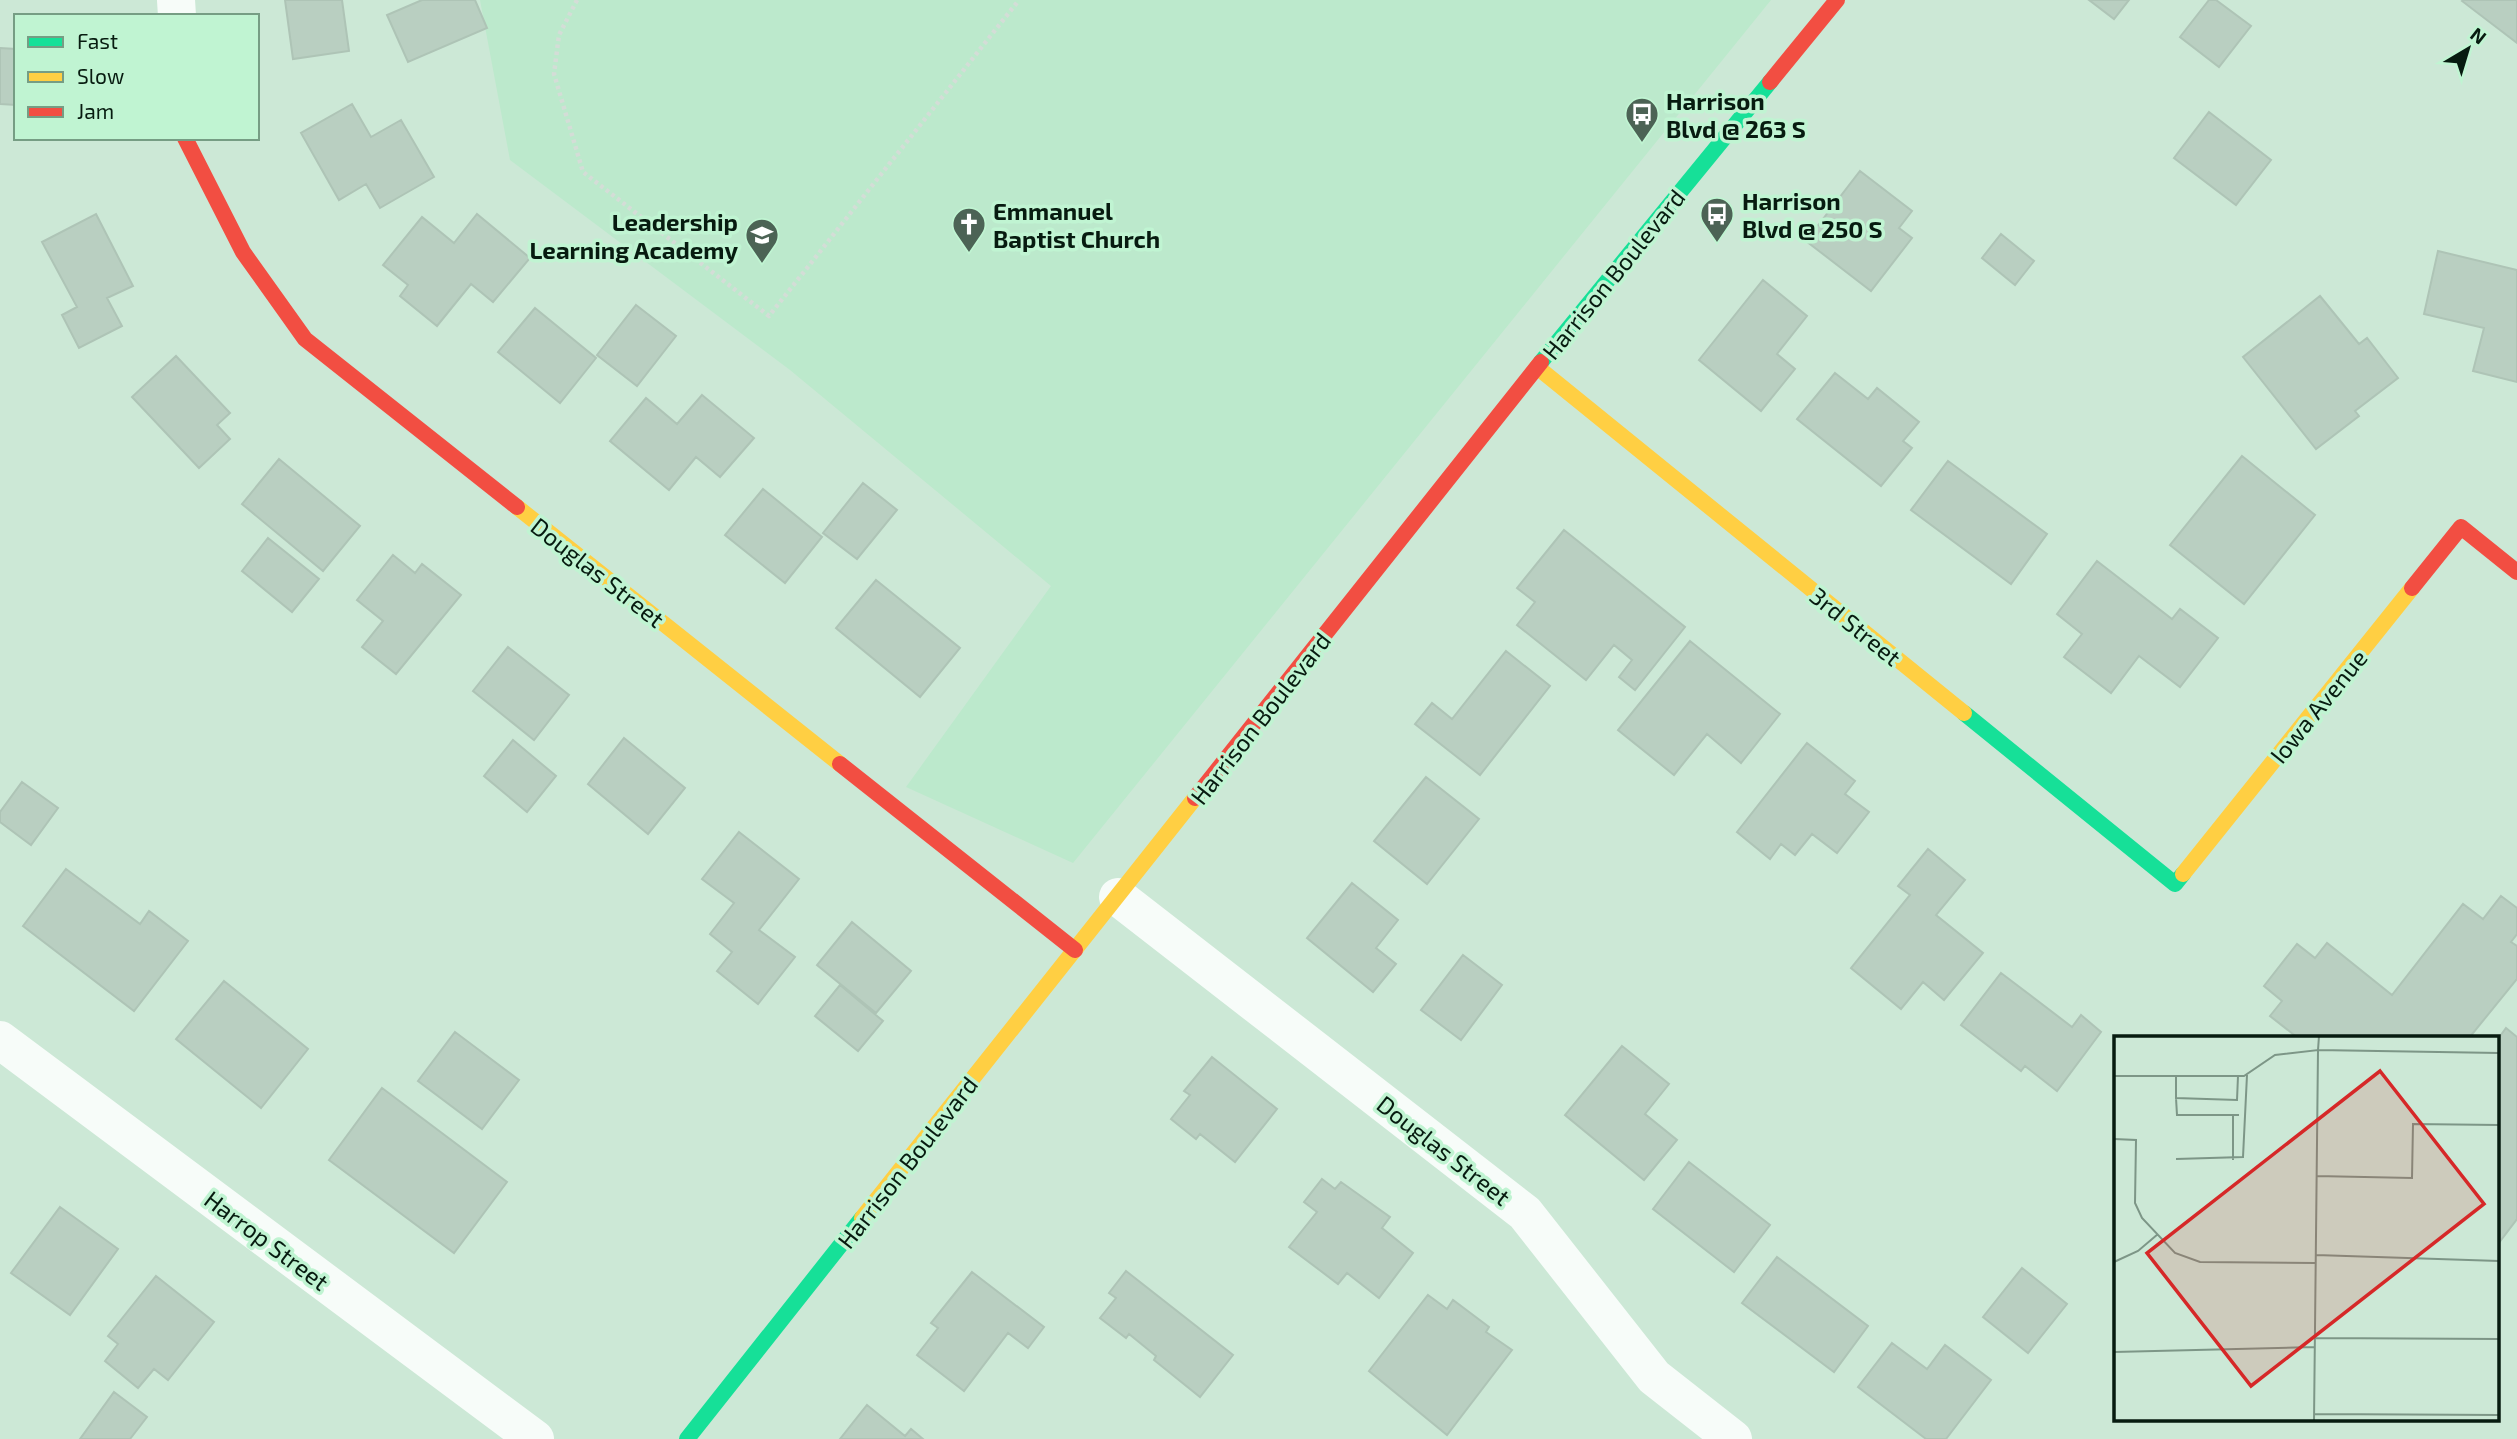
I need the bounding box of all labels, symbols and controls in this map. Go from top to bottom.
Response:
legend [14,14,259,140]
north arrow [2433,14,2503,84]
text: N [2466,22,2491,48]
text: Fast [77,28,118,53]
text: Slow [77,63,124,88]
place label: Harrison Blvd @ 263 S [1666,86,1806,143]
bus stop icon: Harrison Blvd @ 263 S [1623,95,1661,144]
text: Jam [77,98,114,123]
street label: Harrison Boulevard [1535,183,1691,365]
place label: Harrison Blvd @ 250 S [1742,186,1883,243]
bus stop icon: Harrison Blvd @ 250 S [1698,195,1736,244]
place label: Emmanuel Baptist Church [993,196,1160,253]
church icon: Emmanuel Baptist Church [950,205,988,254]
place label: Leadership Learning Academy [530,207,738,264]
school or university icon: Leadership Learning Academy [743,216,781,265]
street label: Douglas Street [526,511,670,633]
street label: 3rd Street [1805,581,1907,671]
street label: Harrison Boulevard [1184,626,1336,810]
street label: Iowa Avenue [2263,643,2373,769]
inset map [2114,1036,2500,1422]
street label: Harrison Boulevard [831,1070,983,1254]
street label: Douglas Street [1372,1089,1516,1211]
street label: Harrop Street [199,1184,335,1296]

